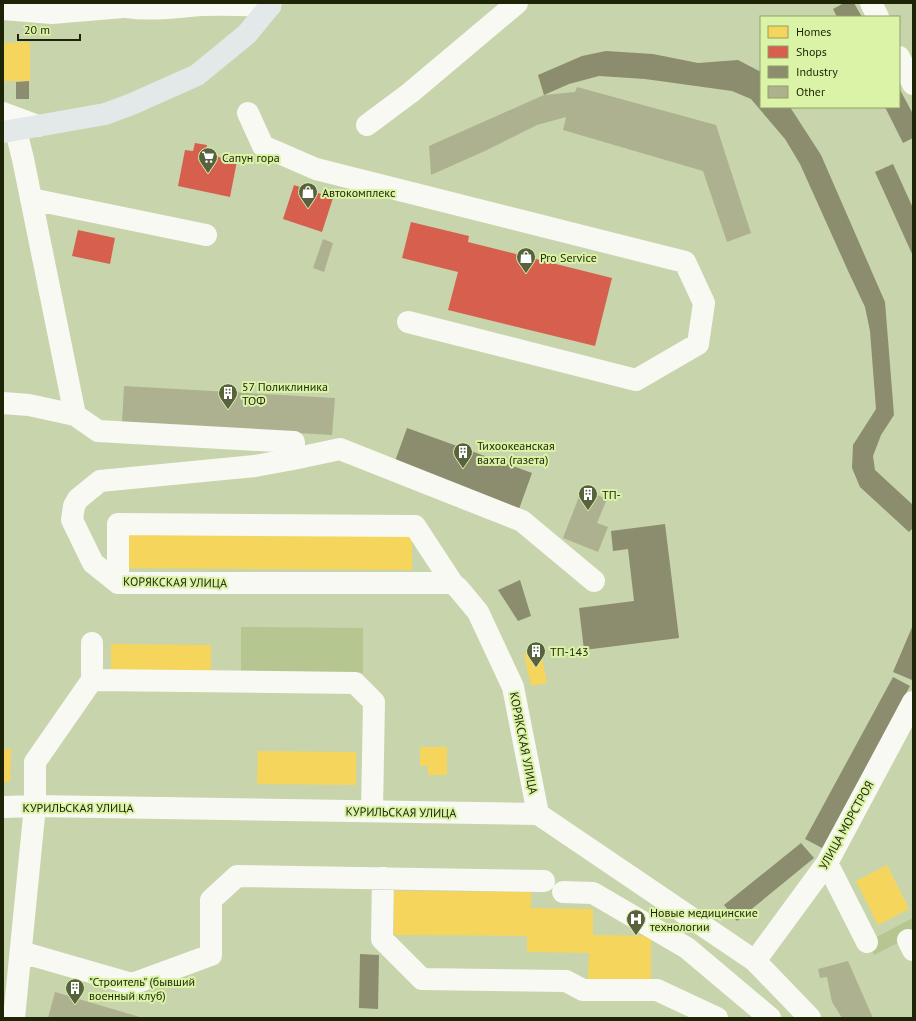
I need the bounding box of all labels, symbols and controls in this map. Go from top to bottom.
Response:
scale bar [18,16,80,42]
legend [760,16,900,108]
text: 20 m [24,22,50,37]
text: Homes [796,24,831,39]
text: Shops [796,44,827,59]
text: Industry [796,64,838,79]
text: Other [796,84,825,99]
supermarket icon: Сапун гора [197,146,219,174]
place label: Сапун гора [222,150,280,165]
shop icon: Автокомплекс [297,181,319,209]
place label: Автокомплекс [322,185,396,200]
shop icon: Pro Service [515,246,537,274]
place label: Pro Service [540,250,597,265]
place label: 57 Поликлиника ТОФ [242,379,328,408]
building icon: 57 Поликлиника ТОФ [217,382,239,410]
place label: Тихоокеанская вахта (газета) [477,438,555,467]
building icon: Тихоокеанская вахта (газета) [452,441,474,469]
building icon: ТП- [577,483,599,511]
place label: ТП- [602,487,621,502]
street label: КОРЯКСКАЯ УЛИЦА [123,574,227,590]
building icon: ТП-143 [525,640,547,668]
place label: ТП-143 [550,644,589,659]
street label: КОРЯКСКАЯ УЛИЦА [507,691,541,795]
street label: УЛИЦА МОРСТРОЯ [815,778,877,872]
street label: КУРИЛЬСКАЯ УЛИЦА [23,800,133,815]
street label: КУРИЛЬСКАЯ УЛИЦА [345,804,457,820]
place label: Новые медицинские технологии [650,905,758,934]
hospital icon: Новые медицинские технологии [625,908,647,936]
place label: "Строитель" (бывший военный клуб) [89,974,195,1003]
building icon: "Строитель" (бывший военный клуб) [64,977,86,1005]

